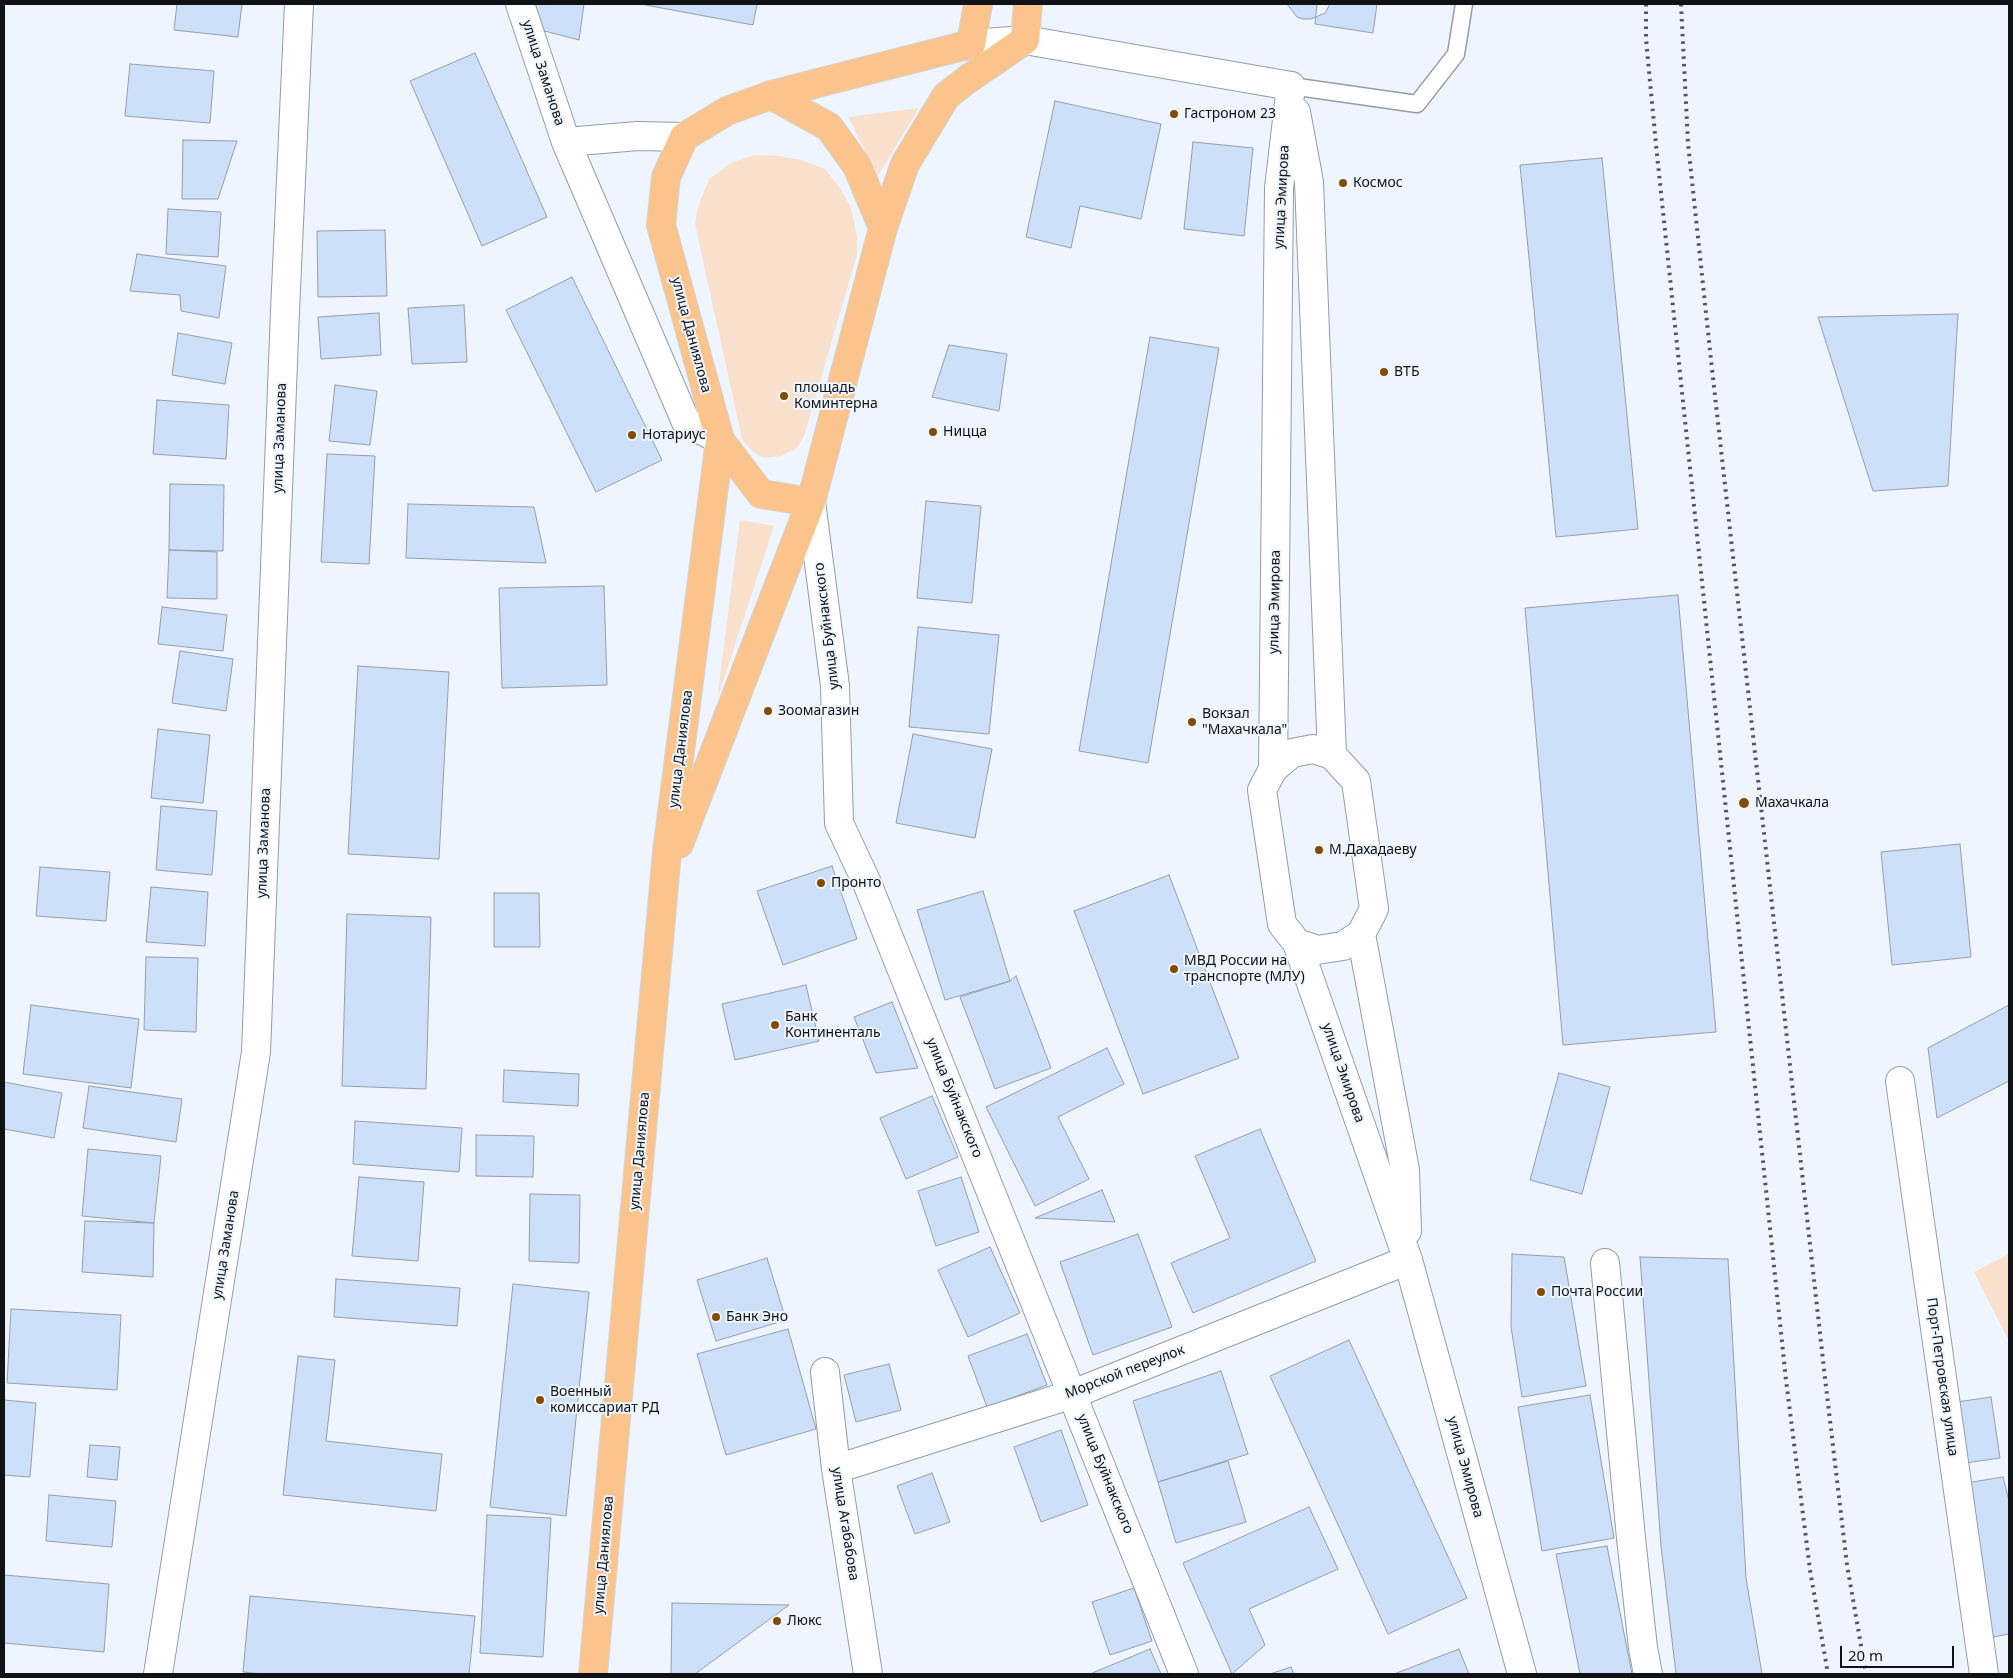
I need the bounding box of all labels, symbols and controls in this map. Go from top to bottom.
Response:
street label: улица Заманова [518,18,568,128]
place label: Гастроном 23 [1184,106,1276,122]
marker: Гастроном 23 [1168,108,1180,120]
street label: улица Эмирова [1271,144,1293,250]
place label: Космос [1353,175,1403,191]
marker: Космос [1337,177,1349,189]
street label: улица Даниялова [667,275,715,395]
place label: ВТБ [1394,364,1419,380]
marker: ВТБ [1378,366,1390,378]
place label: площадь Коминтерна [794,380,878,412]
street label: улица Заманова [270,383,290,493]
marker: площадь Коминтерна [778,390,790,402]
place label: Ницца [943,424,987,440]
marker: Ницца [927,426,939,438]
place label: Нотариус [642,427,706,443]
marker: Нотариус [626,429,638,441]
street label: улица Эмирова [1266,550,1284,654]
street label: улица Буйнакского [811,562,843,690]
street label: улица Даниялова [665,689,697,809]
place label: Зоомагазин [778,703,859,719]
marker: Зоомагазин [762,705,774,717]
place label: Вокзал "Махачкала" [1202,706,1287,739]
marker: Вокзал "Махачкала" [1186,716,1198,728]
street label: улица Заманова [254,788,274,898]
place label: Махачкала [1755,795,1829,811]
marker: Махачкала [1737,796,1751,810]
place label: М.Дахадаеву [1329,842,1417,858]
marker: М.Дахадаеву [1313,844,1325,856]
place label: Пронто [831,875,881,891]
marker: Пронто [815,877,827,889]
place label: МВД России на транспорте (МЛУ) [1184,953,1305,986]
marker: МВД России на транспорте (МЛУ) [1168,963,1180,975]
place label: Банк Континенталь [785,1009,881,1042]
marker: Банк Континенталь [769,1019,781,1031]
street label: улица Эмирова [1318,1021,1368,1125]
street label: улица Буйнакского [922,1036,986,1160]
street label: улица Даниялова [626,1091,654,1211]
street label: улица Заманова [209,1189,243,1301]
place label: Почта России [1551,1284,1643,1300]
marker: Почта России [1535,1286,1547,1298]
street label: Порт-Петровская улица [1923,1297,1961,1457]
place label: Банк Эно [726,1309,788,1325]
marker: Банк Эно [710,1311,722,1323]
street label: Морской переулок [1063,1341,1187,1403]
place label: Военный комиссариат РД [550,1384,659,1416]
marker: Военный комиссариат РД [534,1394,546,1406]
street label: улица Буйнакского [1073,1412,1137,1536]
street label: улица Эмирова [1443,1414,1487,1520]
street label: улица Агабабова [828,1466,862,1582]
street label: улица Даниялова [590,1495,618,1615]
place label: Люкс [787,1613,822,1629]
marker: Люкс [771,1615,783,1627]
scale bar [1843,1636,1957,1668]
text: 20 m [1848,1645,1883,1665]

